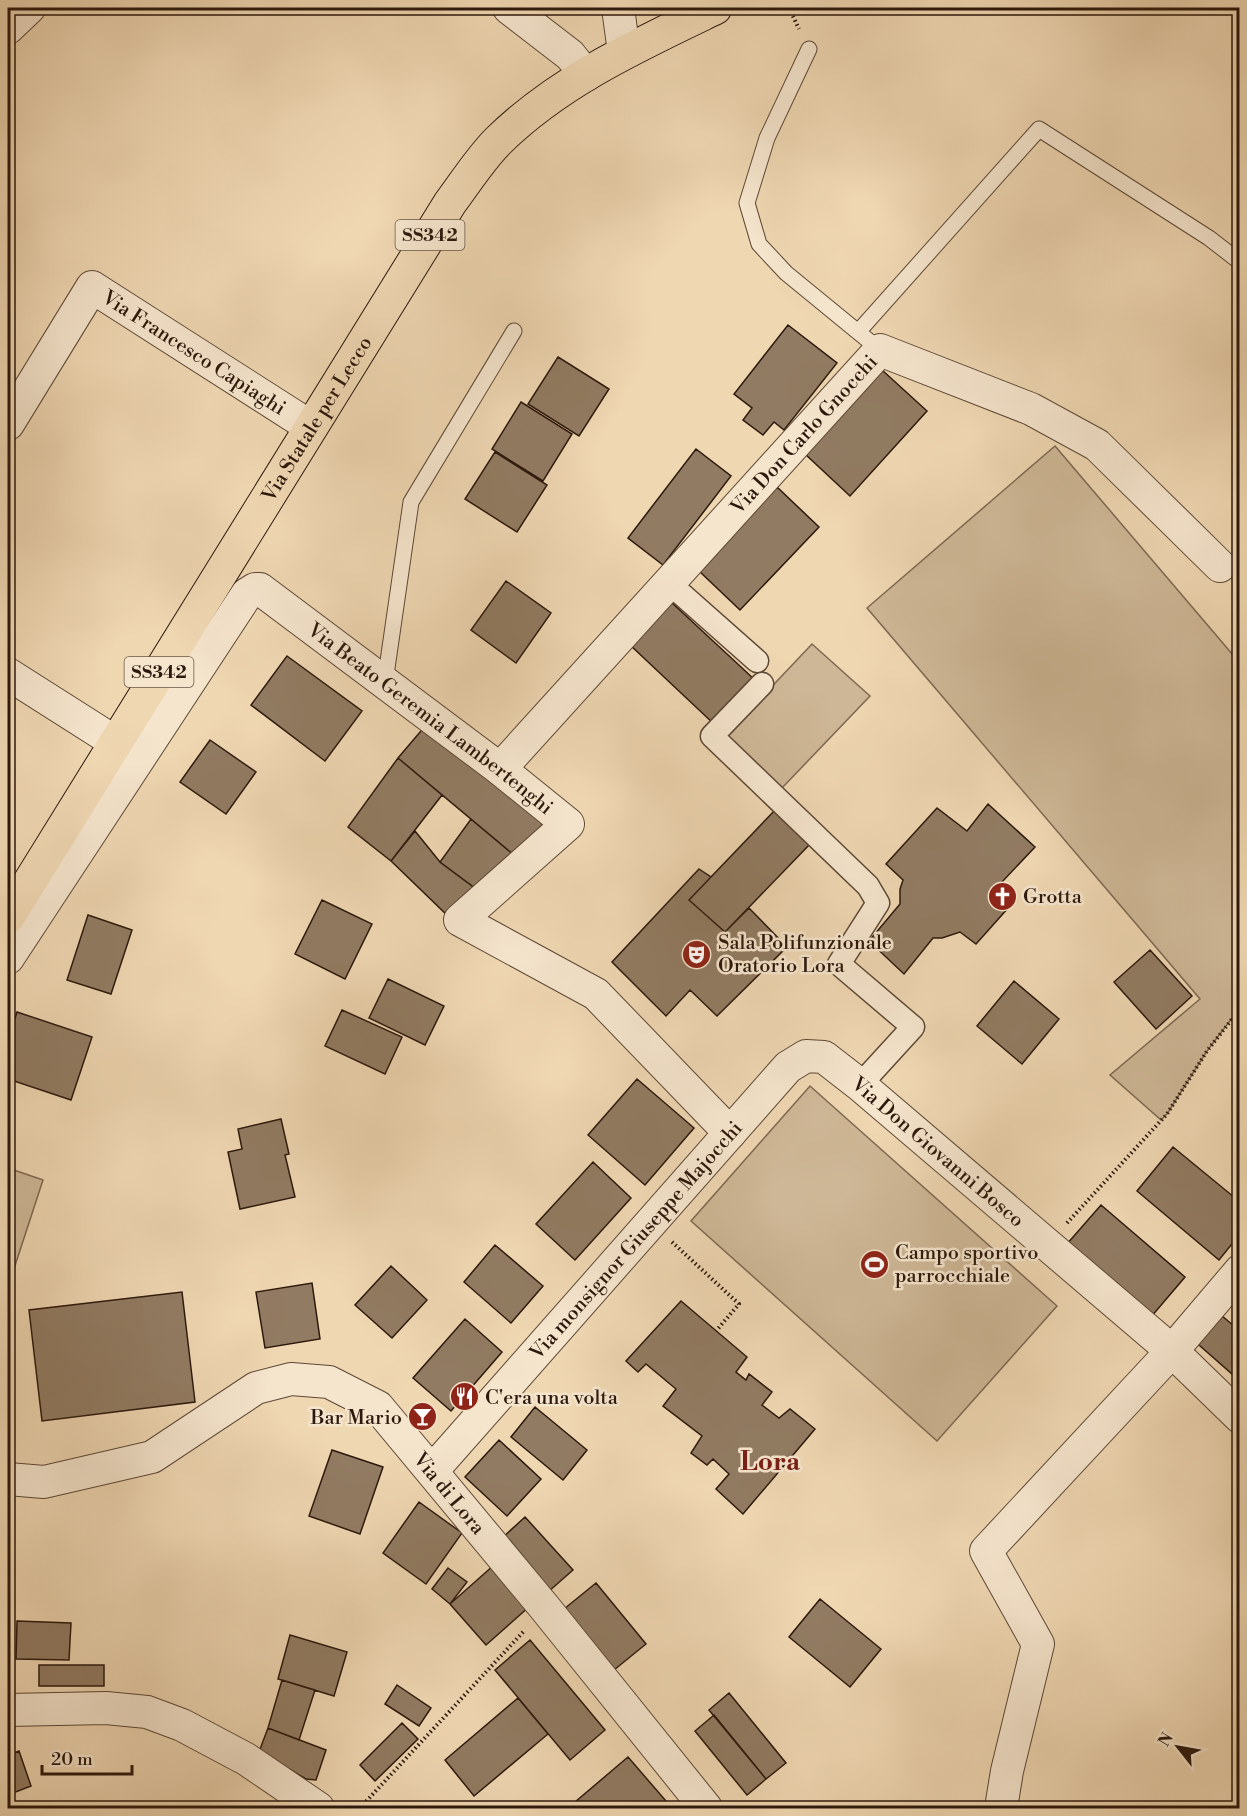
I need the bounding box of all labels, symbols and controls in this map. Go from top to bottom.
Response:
road number: SS342 [396,220,464,250]
street label: Via Francesco Capiaghi [96,285,290,422]
street label: Via Statale per Lecco [257,332,378,508]
street label: Via Don Carlo Gnocchi [725,350,884,521]
street label: Via Beato Geremia Lambertenghi [301,618,558,821]
road number: SS342 [124,657,194,687]
church icon: Grotta [986,880,1018,912]
place label: Grotta [1023,885,1083,910]
place label: Sala Polifunzionale Oratorio Lora [718,931,892,979]
theatre icon: Sala Polifunzionale Oratorio Lora [681,938,713,970]
street label: Via Don Giovanni Bosco [845,1072,1029,1233]
street label: Via monsignor Giuseppe Majocchi [524,1116,749,1366]
place label: Campo sportivo parrocchiale [895,1241,1038,1289]
sports icon: Campo sportivo parrocchiale [858,1248,890,1280]
restaurant icon: C'era una volta [448,1381,480,1413]
place label: C'era una volta [485,1386,619,1411]
bar icon: Bar Mario [407,1401,439,1433]
place label: Bar Mario [309,1406,402,1431]
district label: Lora [740,1446,801,1478]
street label: Via di Lora [406,1447,490,1541]
north arrow [1148,1717,1208,1777]
text: N [1154,1729,1178,1750]
scale bar [42,1738,132,1776]
text: 20 m [51,1748,93,1771]

